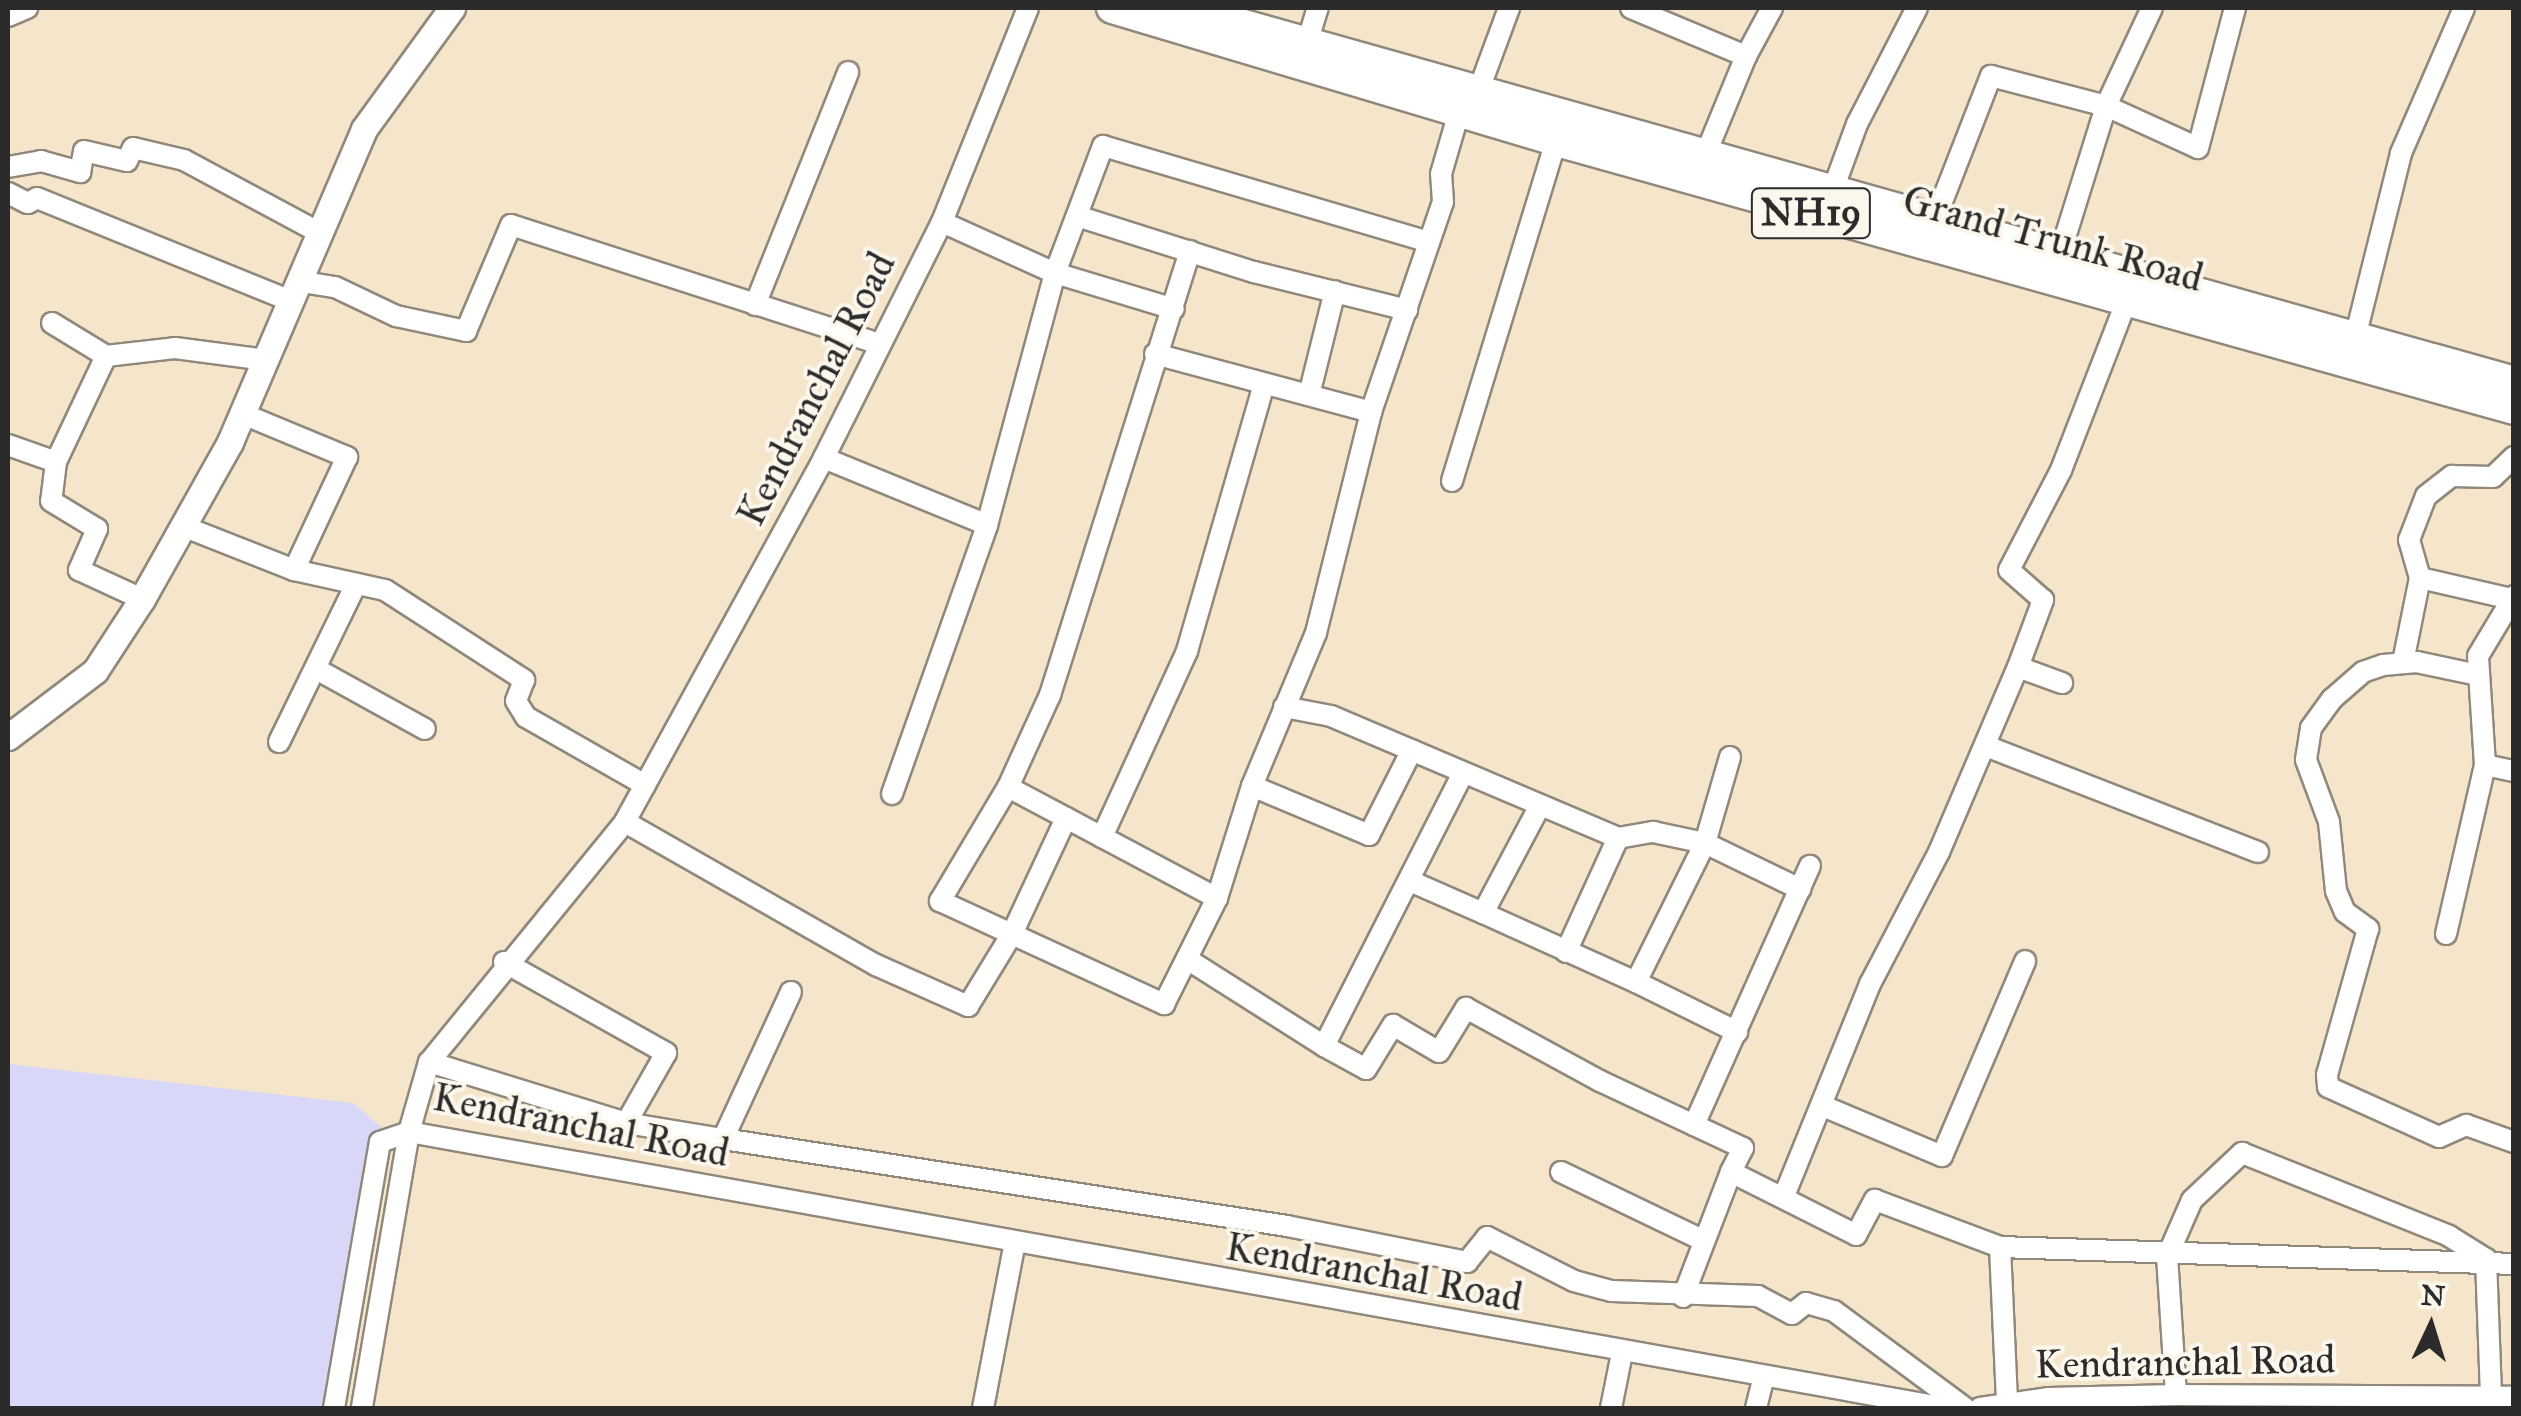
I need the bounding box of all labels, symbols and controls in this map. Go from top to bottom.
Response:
street label: Grand Trunk Road [1898,176,2208,302]
road number: NH19 [1748,180,1874,246]
street label: Kendranchal Road [726,244,906,534]
street label: Kendranchal Road [429,1073,733,1177]
street label: Kendranchal Road [1222,1222,1526,1322]
north arrow [2381,1276,2481,1376]
text: N [2420,1277,2446,1314]
street label: Kendranchal Road [2034,1335,2336,1389]

